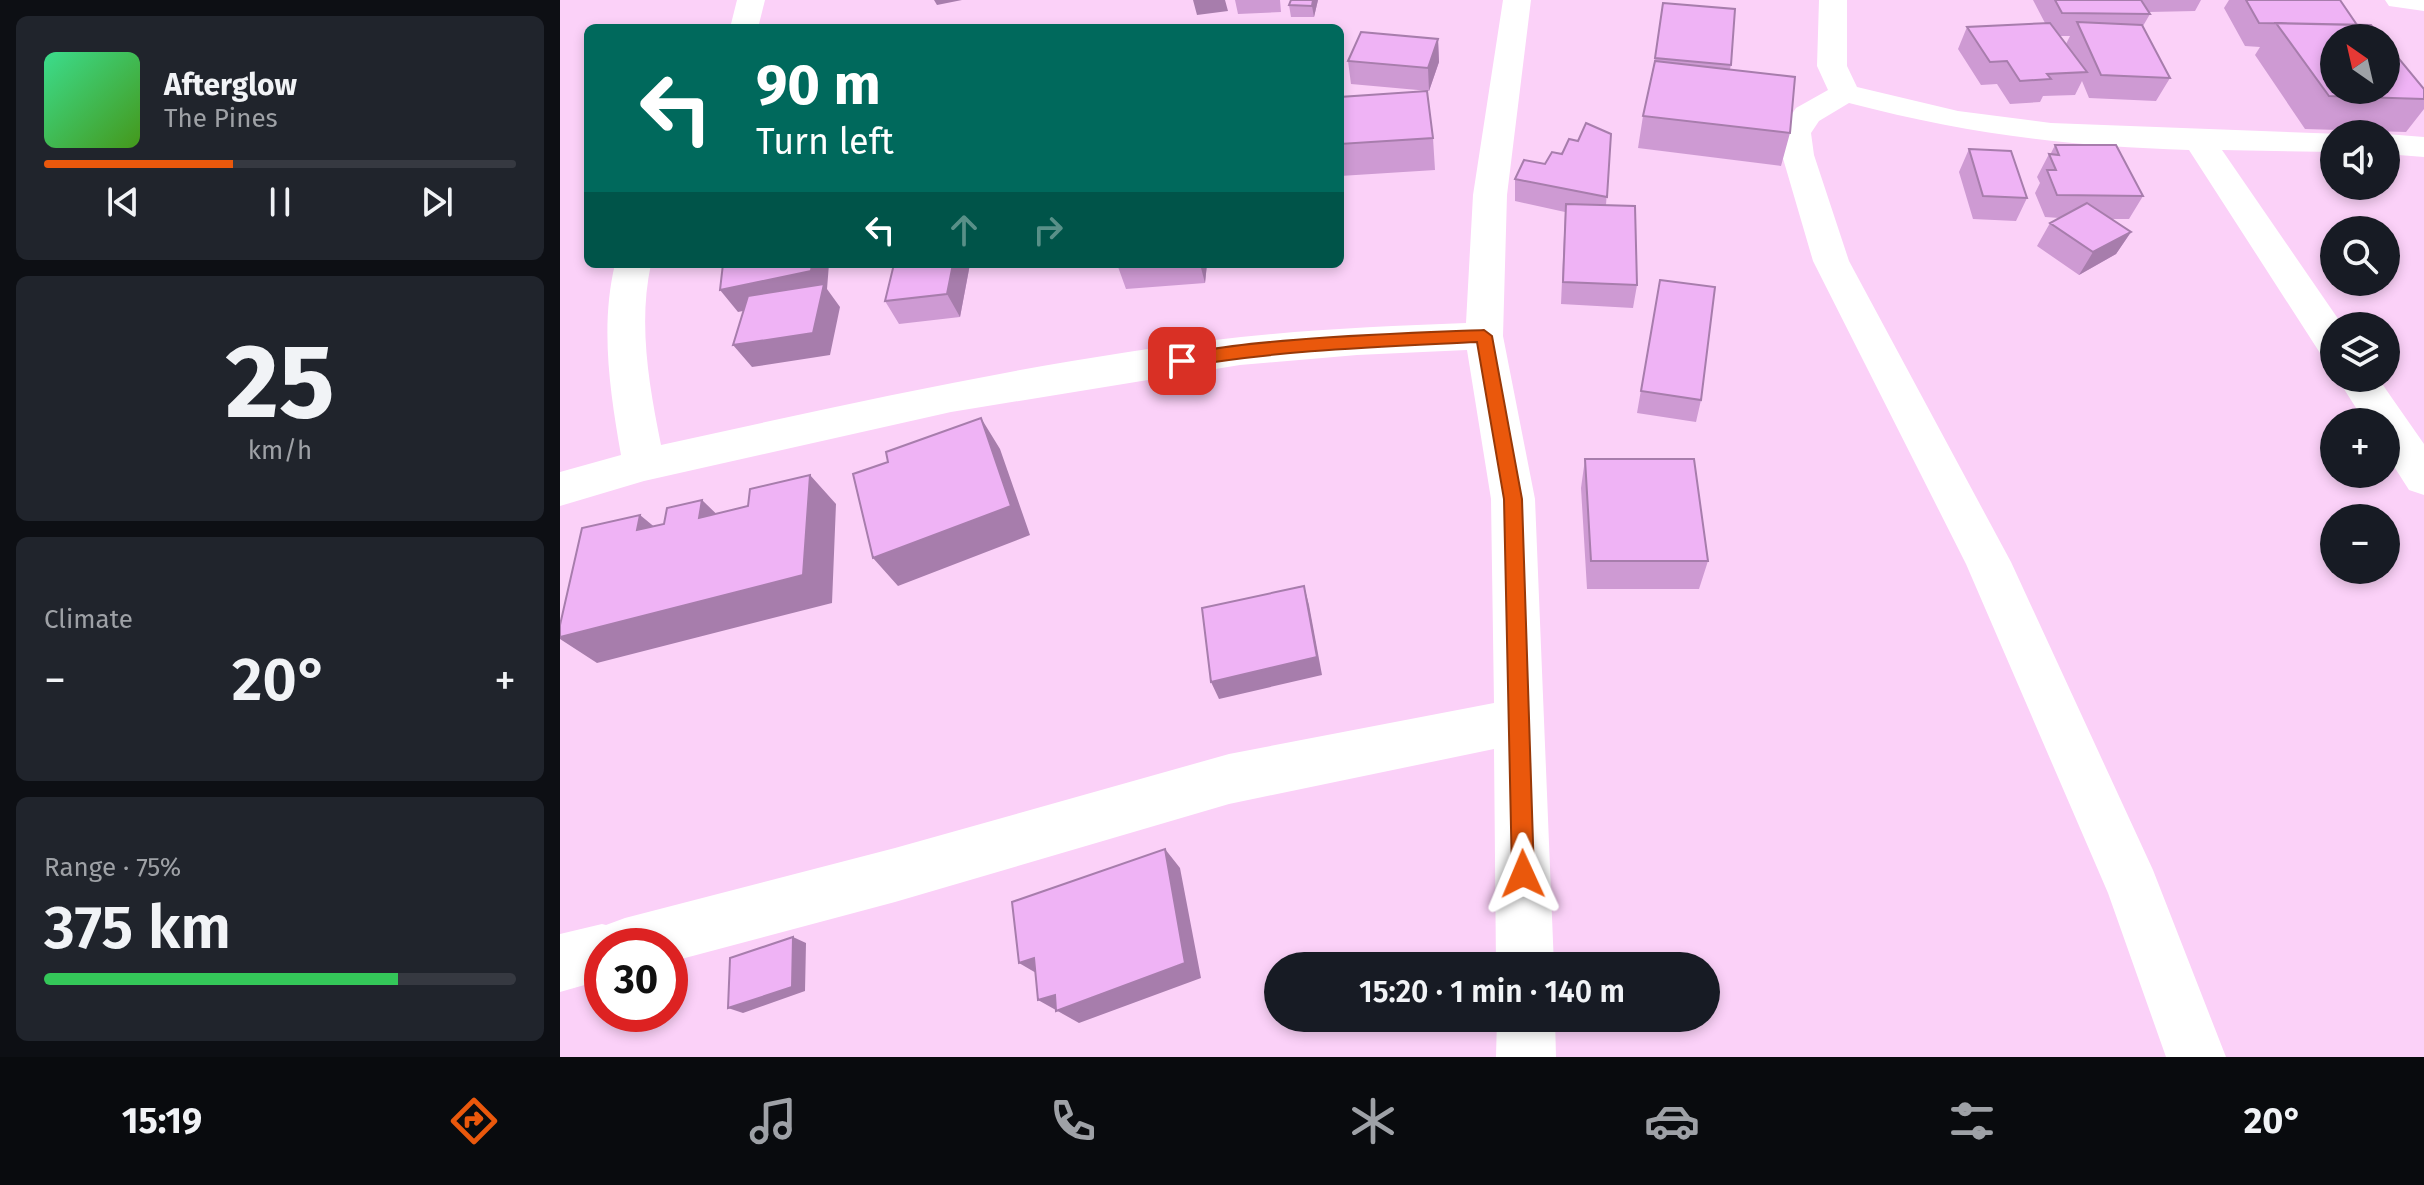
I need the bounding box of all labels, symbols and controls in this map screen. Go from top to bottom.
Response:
north arrow [2320,24,2400,104]
map controls [2320,24,2400,584]
text: 90 m [756,52,881,119]
icon: left [624,56,728,160]
text: Afterglow [164,67,297,103]
text: The Pines [164,103,278,134]
text: Turn left [756,120,894,164]
button: sound [2320,120,2400,200]
icon: previous [101,180,145,224]
icon: pause [258,180,302,224]
icon: next [415,180,459,224]
icon: left [858,208,902,252]
icon: ahead [942,208,986,252]
icon: right [1026,208,1070,252]
button: search [2320,216,2400,296]
button: layers [2320,312,2400,392]
text: 25 [225,320,335,445]
pin [1148,327,1216,395]
icon: arrive [1160,339,1204,383]
button: + [2320,408,2400,488]
text: km/h [248,435,312,466]
button: − [2320,504,2400,584]
text: Climate [44,604,133,635]
text: 20° [232,644,328,716]
text: − [44,654,66,707]
text: + [494,654,516,707]
position arrow [1481,832,1565,916]
text: Range · 75% [44,852,181,883]
text: 375 km [44,892,231,964]
speed limit sign: 30 [584,928,688,1032]
text: 15:20 · 1 min · 140 m [1359,974,1625,1010]
icon: directions [446,1093,502,1149]
icon: music [745,1093,801,1149]
icon: phone [1045,1093,1101,1149]
icon: climate [1345,1093,1401,1149]
icon: car [1644,1093,1700,1149]
icon: filters [1944,1093,2000,1149]
text: 15:19 [122,1099,202,1143]
text: 20° [2244,1099,2302,1143]

